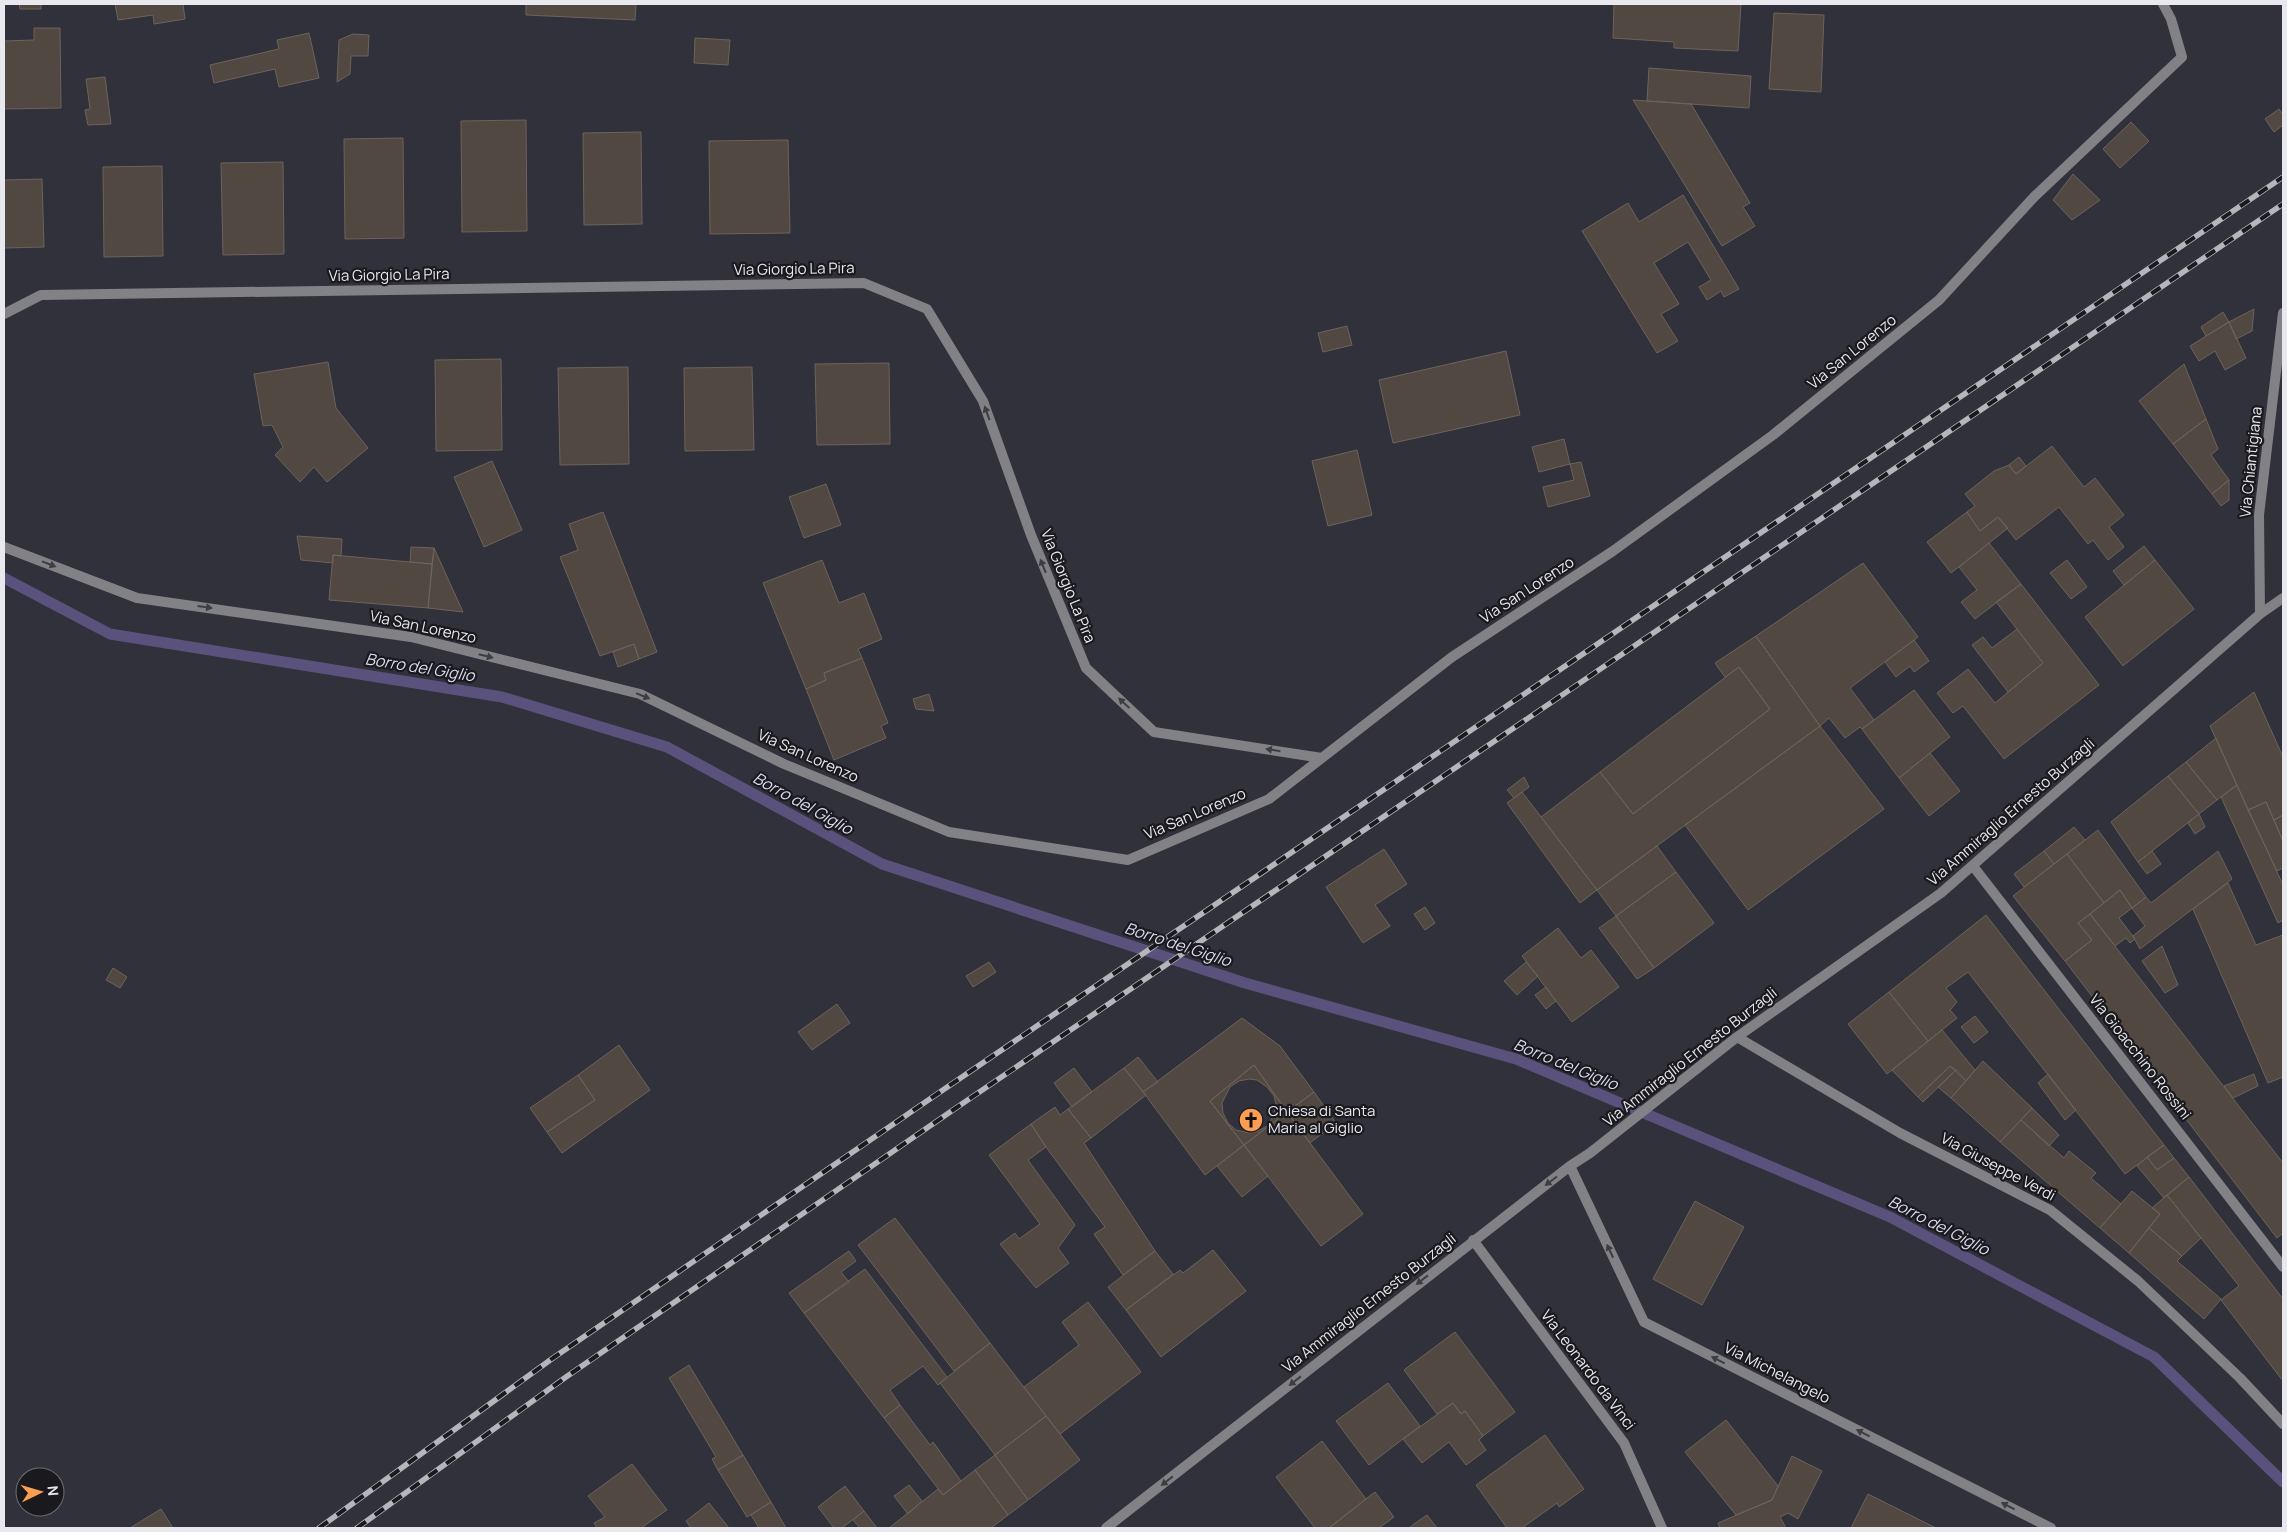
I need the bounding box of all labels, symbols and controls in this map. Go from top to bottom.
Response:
street label: Via Giorgio La Pira [733,257,855,280]
street label: Via Giorgio La Pira [328,263,450,286]
street label: Via San Lorenzo [1803,309,1901,394]
one-way arrow [983,405,991,420]
street label: Via Chiantigiana [2234,405,2267,518]
street label: Via Giorgio La Pira [1036,526,1101,646]
street label: Via San Lorenzo [1475,551,1578,628]
one-way arrow [1039,559,1047,573]
one-way arrow [42,560,57,568]
one-way arrow [197,604,213,612]
street label: Via San Lorenzo [368,605,478,648]
water label: Borro del Giglio [364,647,478,687]
one-way arrow [478,652,493,660]
one-way arrow [636,693,650,701]
one-way arrow [1118,697,1130,709]
street label: Via San Lorenzo [754,724,862,787]
street label: Via Ammiraglio Ernesto Burzagli [1922,733,2099,890]
one-way arrow [1265,746,1281,754]
water label: Borro del Giglio [749,767,858,840]
street label: Via San Lorenzo [1141,783,1249,844]
water label: Borro del Giglio [1122,916,1235,972]
street label: Via Ammiraglio Ernesto Burzagli [1598,982,1781,1131]
street label: Via Gioacchino Rossini [2085,989,2196,1124]
water label: Borro del Giglio [1511,1033,1623,1095]
place label: Chiesa di Santa Maria al Giglio [1268,1100,1375,1138]
church icon: Chiesa di Santa Maria al Giglio [1238,1107,1264,1133]
street label: Via Giuseppe Verdi [1937,1127,2059,1206]
one-way arrow [1544,1176,1557,1186]
water label: Borro del Giglio [1885,1190,1995,1261]
street label: Via Ammiraglio Ernesto Burzagli [1277,1228,1460,1377]
one-way arrow [1606,1243,1614,1258]
one-way arrow [1416,1275,1429,1286]
street label: Via Leonardo da Vinci [1536,1305,1640,1434]
street label: Via Michelangelo [1721,1337,1834,1408]
one-way arrow [1710,1356,1725,1364]
one-way arrow [1288,1376,1301,1387]
one-way arrow [1856,1429,1870,1437]
north arrow [15,1467,65,1517]
one-way arrow [1160,1476,1173,1487]
text: N [44,1485,63,1497]
one-way arrow [2001,1502,2015,1510]

